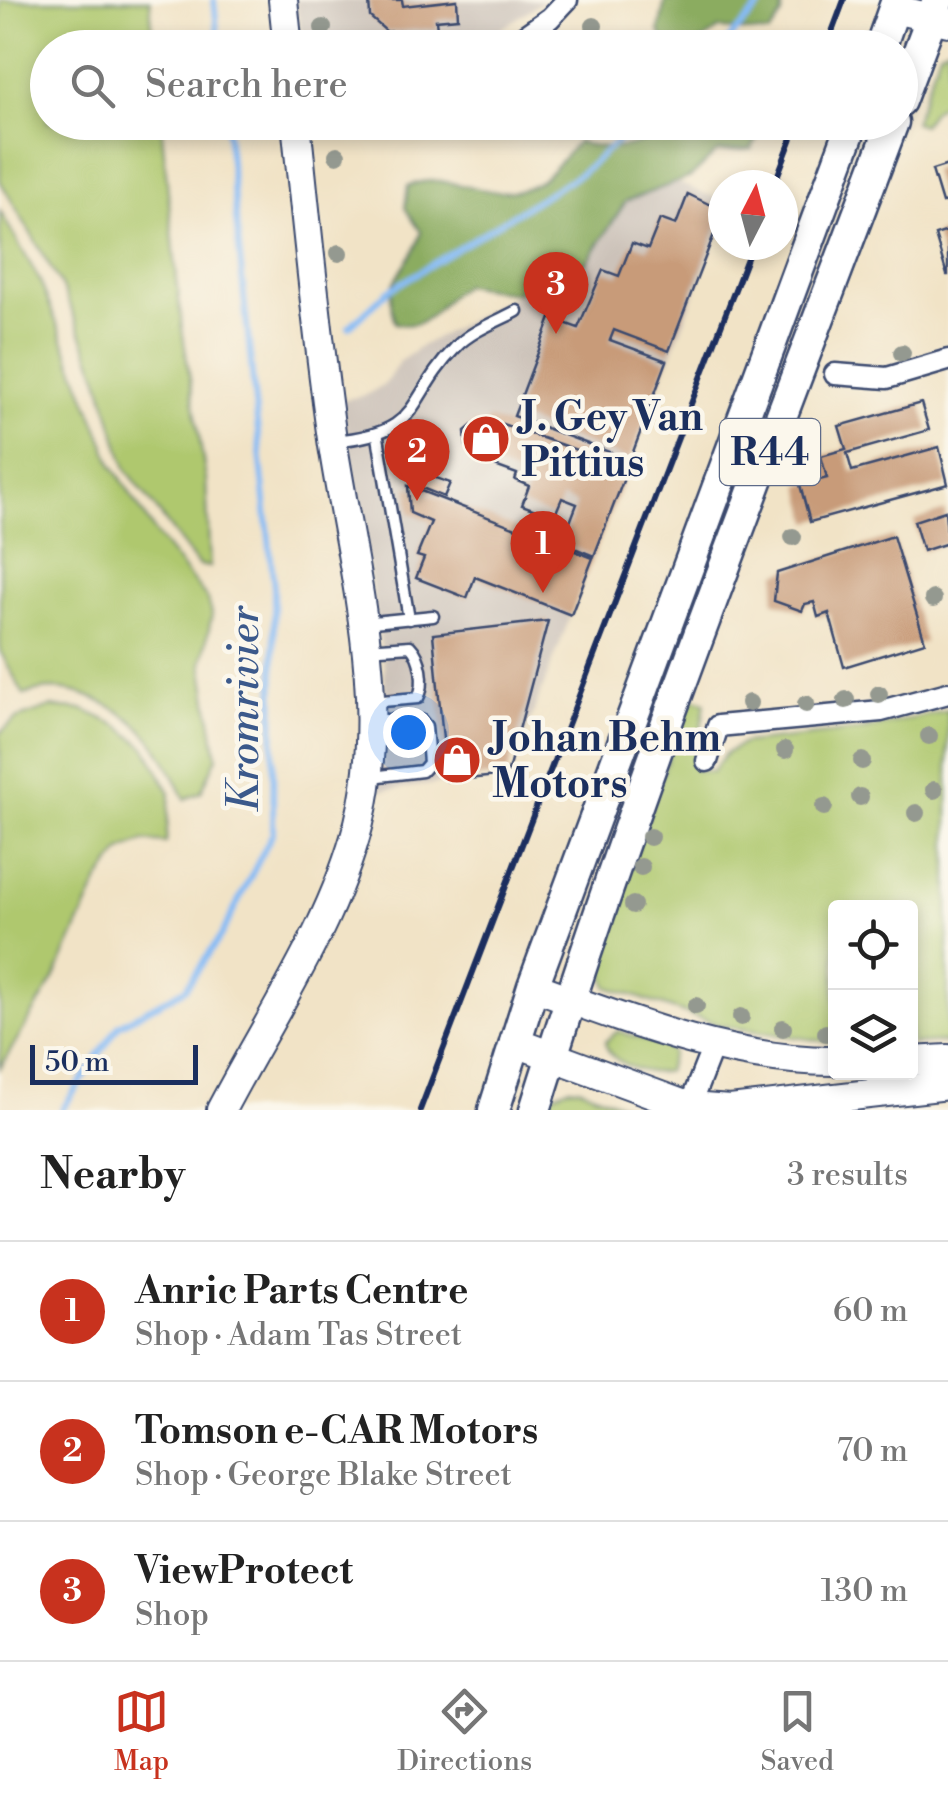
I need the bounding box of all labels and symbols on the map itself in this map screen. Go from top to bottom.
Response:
north arrow [708,170,798,260]
pin: 3 [524,252,588,334]
place label: J. Gey Van Pittius [516,393,704,489]
shop icon: J. Gey Van Pittius [460,413,512,465]
pin: 2 [384,418,450,501]
road number: R44 [720,419,820,485]
pin: 1 [510,510,576,593]
water label: Kromrivier [219,605,272,812]
your location [383,707,434,758]
place label: Johan Behm Motors [487,714,721,810]
shop icon: Johan Behm Motors [431,734,483,786]
scale bar [30,1040,198,1084]

